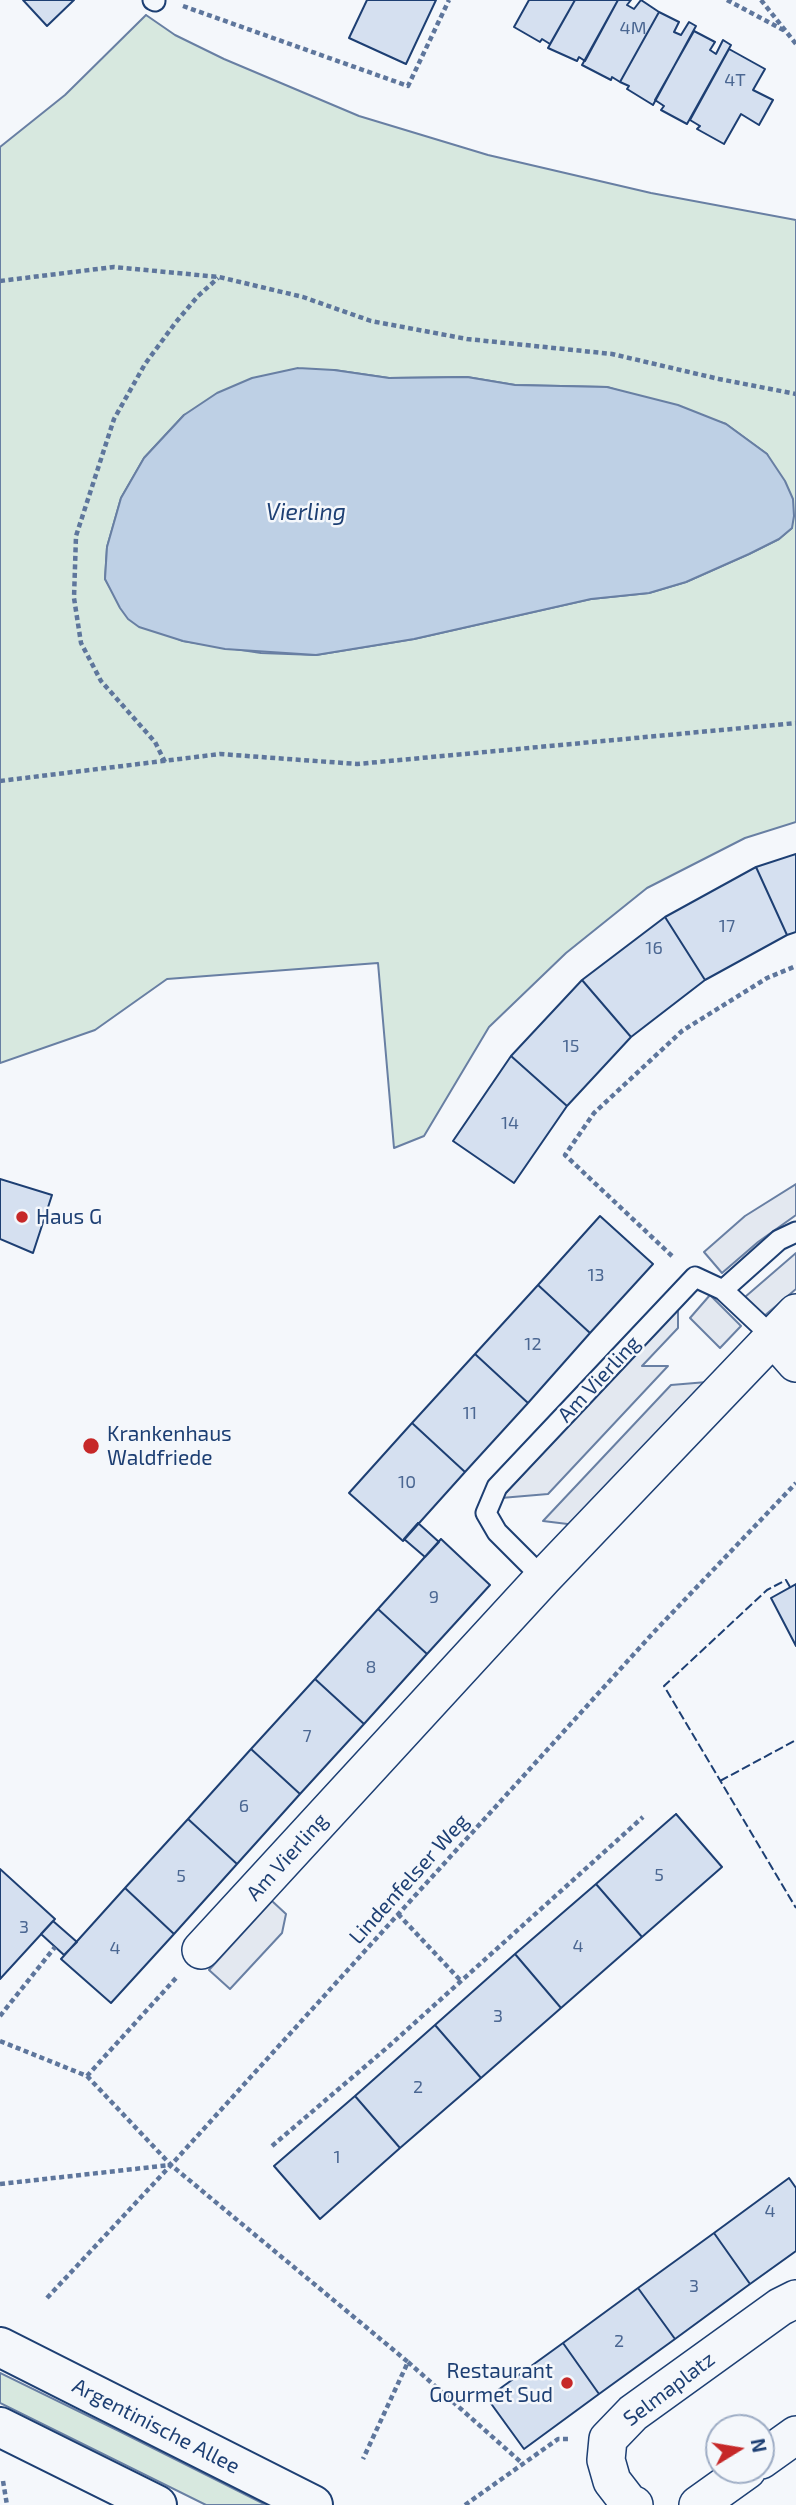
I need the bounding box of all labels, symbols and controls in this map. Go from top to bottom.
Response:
house number: 4M [620,17,646,39]
house number: 4T [724,69,746,91]
water label: Vierling [266,498,346,526]
house number: 17 [719,915,735,937]
house number: 16 [645,937,663,959]
house number: 15 [563,1035,579,1057]
house number: 14 [501,1112,519,1134]
place label: Haus G [36,1204,102,1230]
marker: Haus G [14,1209,30,1225]
house number: 13 [587,1264,605,1286]
street label: Am Vierling [553,1330,645,1428]
house number: 12 [524,1333,542,1355]
house number: 11 [463,1402,477,1424]
place label: Krankenhaus Waldfriede [107,1421,232,1471]
marker: Krankenhaus Waldfriede [81,1436,101,1456]
house number: 10 [398,1471,416,1493]
house number: 9 [429,1586,439,1608]
house number: 8 [366,1656,376,1678]
house number: 7 [302,1725,312,1747]
house number: 6 [239,1795,249,1817]
street label: Am Vierling [241,1808,333,1906]
street label: Lindenfelser Weg [344,1809,474,1949]
house number: 5 [654,1864,664,1886]
house number: 5 [176,1865,186,1887]
house number: 3 [19,1916,29,1938]
house number: 4 [572,1935,584,1957]
house number: 4 [109,1937,121,1959]
house number: 3 [493,2005,503,2027]
house number: 2 [413,2076,423,2098]
house number: 1 [333,2146,341,2168]
house number: 4 [764,2200,776,2222]
house number: 3 [689,2275,699,2297]
house number: 2 [614,2330,624,2352]
street label: Selmaplatz [618,2346,720,2432]
place label: Restaurant Gourmet Sud [429,2358,553,2408]
street label: Argentinische Allee [68,2373,244,2479]
marker: Restaurant Gourmet Sud [559,2375,575,2391]
north arrow [705,2414,775,2484]
text: N [747,2436,772,2454]

